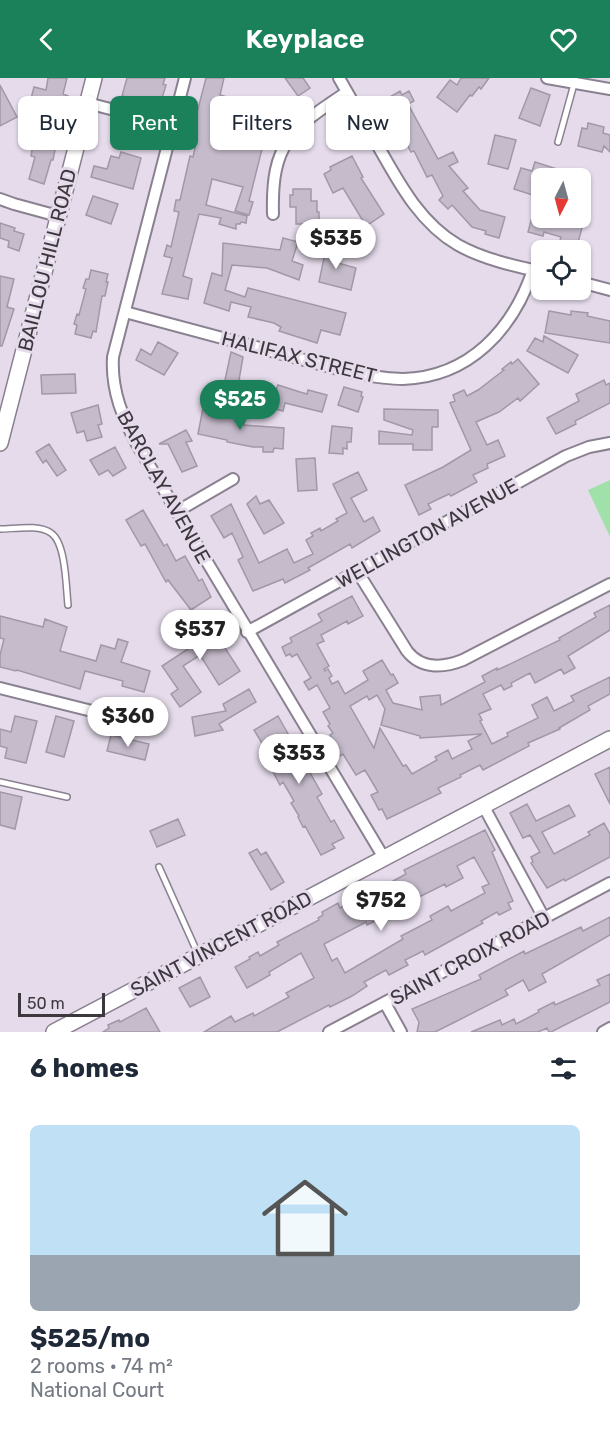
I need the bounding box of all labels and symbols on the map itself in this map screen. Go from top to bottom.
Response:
street label: BAILLOU HILL ROAD [13,166,81,354]
north arrow [531,168,591,228]
pin: $535 [300,219,372,270]
street label: HALIFAX STREET [219,326,379,388]
pin: $525 [204,380,276,431]
street label: BARCLAY AVENUE [112,407,216,567]
street label: WELLINGTON AVENUE [332,473,522,593]
pin: $537 [164,610,236,661]
pin: $360 [92,697,164,748]
pin: $353 [263,734,335,785]
pin: $752 [345,881,417,932]
street label: SAINT VINCENT ROAD [126,886,316,1002]
street label: SAINT CROIX ROAD [386,906,554,1010]
scale bar [18,990,105,1018]

